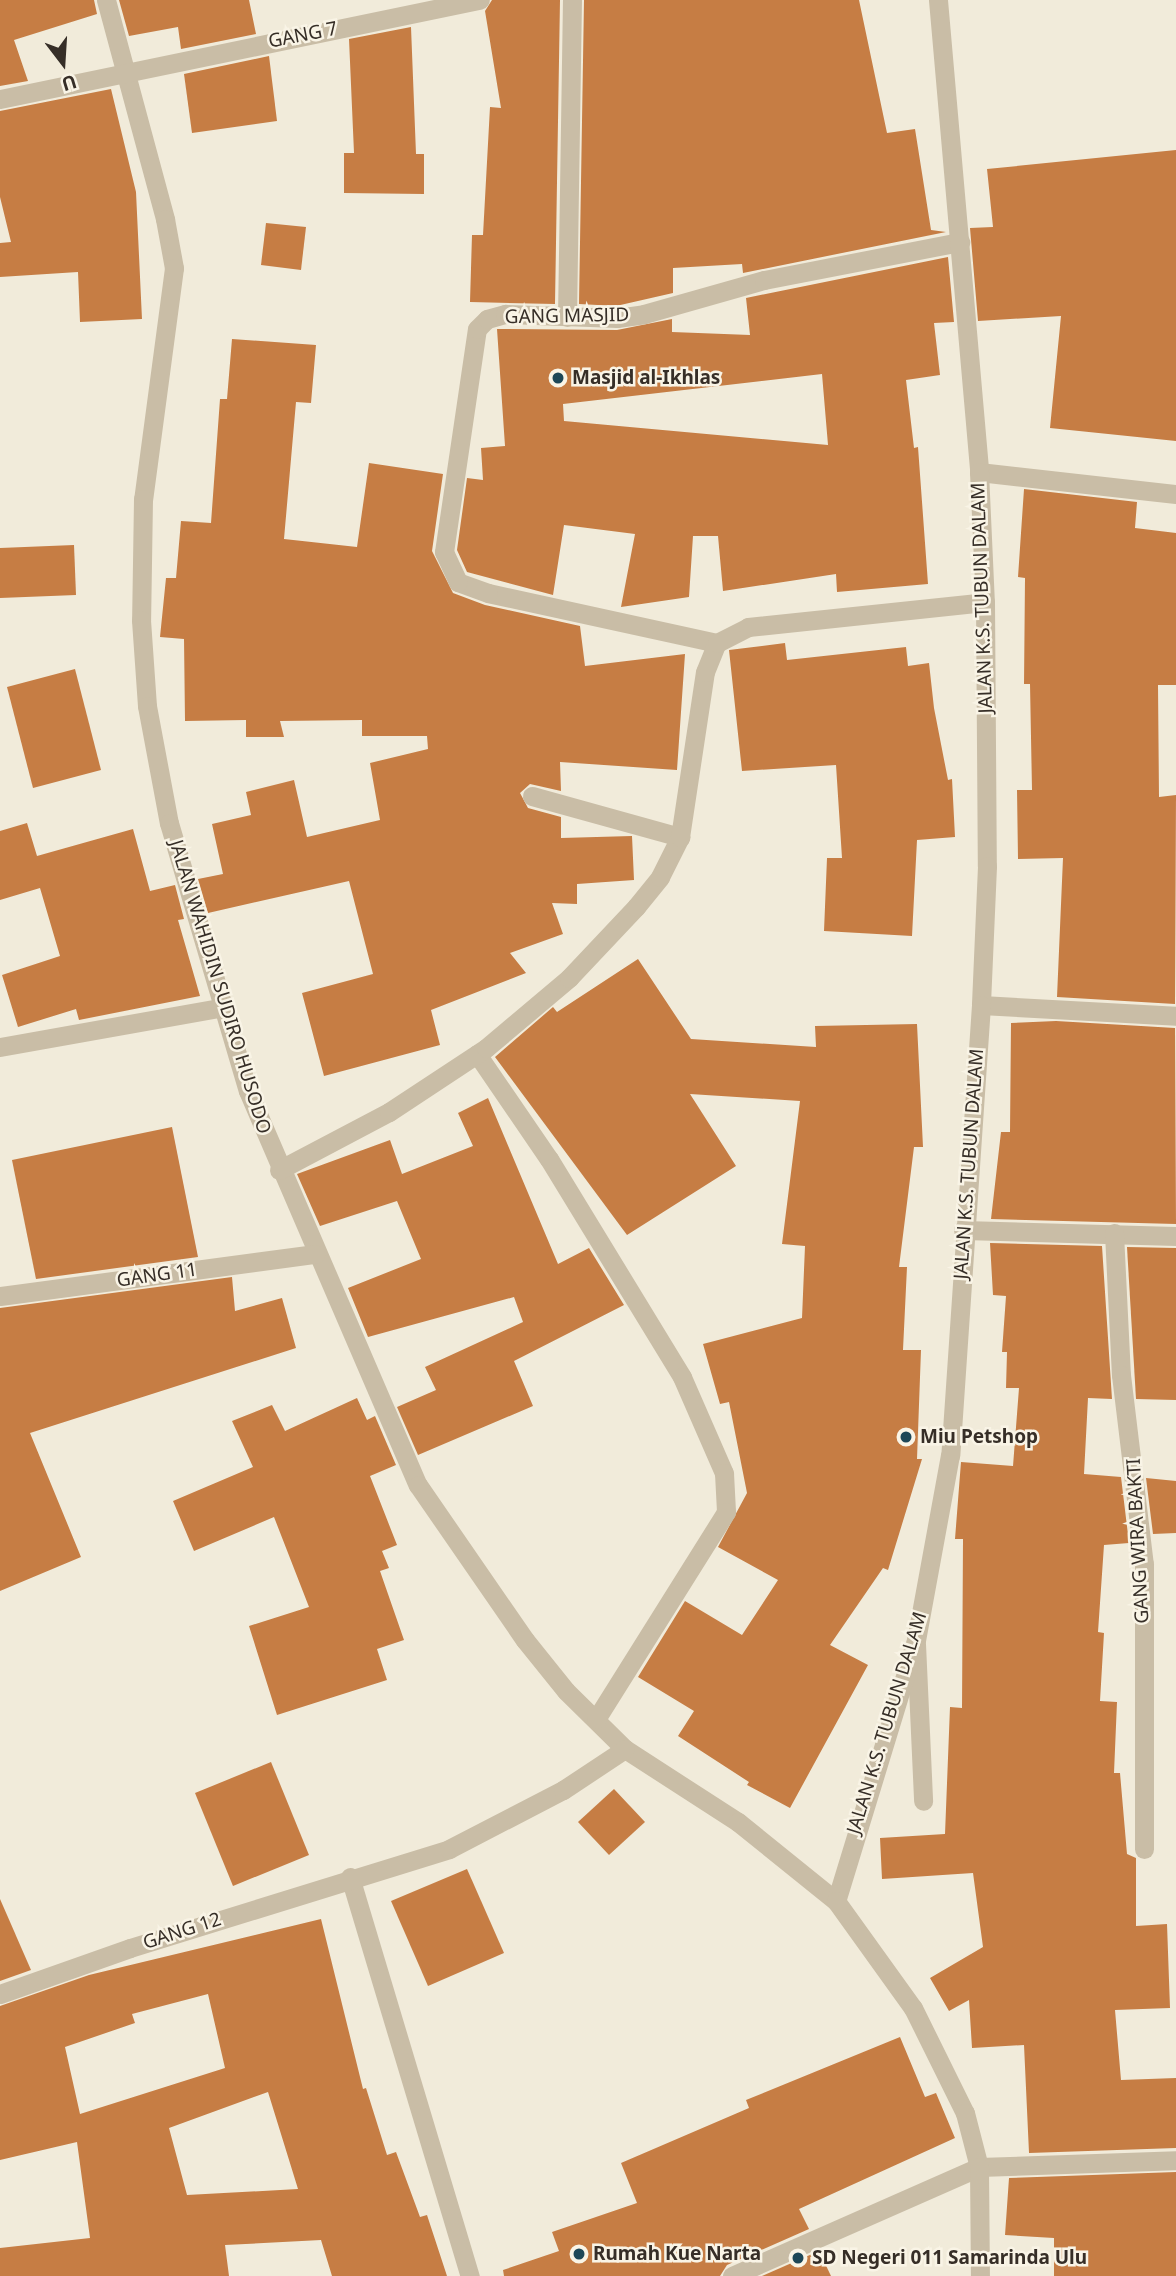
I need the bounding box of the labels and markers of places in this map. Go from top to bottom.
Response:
place label: Masjid al-Ikhlas [572,367,720,389]
marker: Masjid al-Ikhlas [550,370,566,386]
place label: Miu Petshop [920,1426,1038,1448]
marker: Miu Petshop [898,1429,914,1445]
place label: Rumah Kue Narta [593,2243,761,2265]
marker: Rumah Kue Narta [571,2246,587,2262]
place label: SD Negeri 011 Samarinda Ulu [812,2247,1087,2269]
marker: SD Negeri 011 Samarinda Ulu [790,2250,806,2266]

